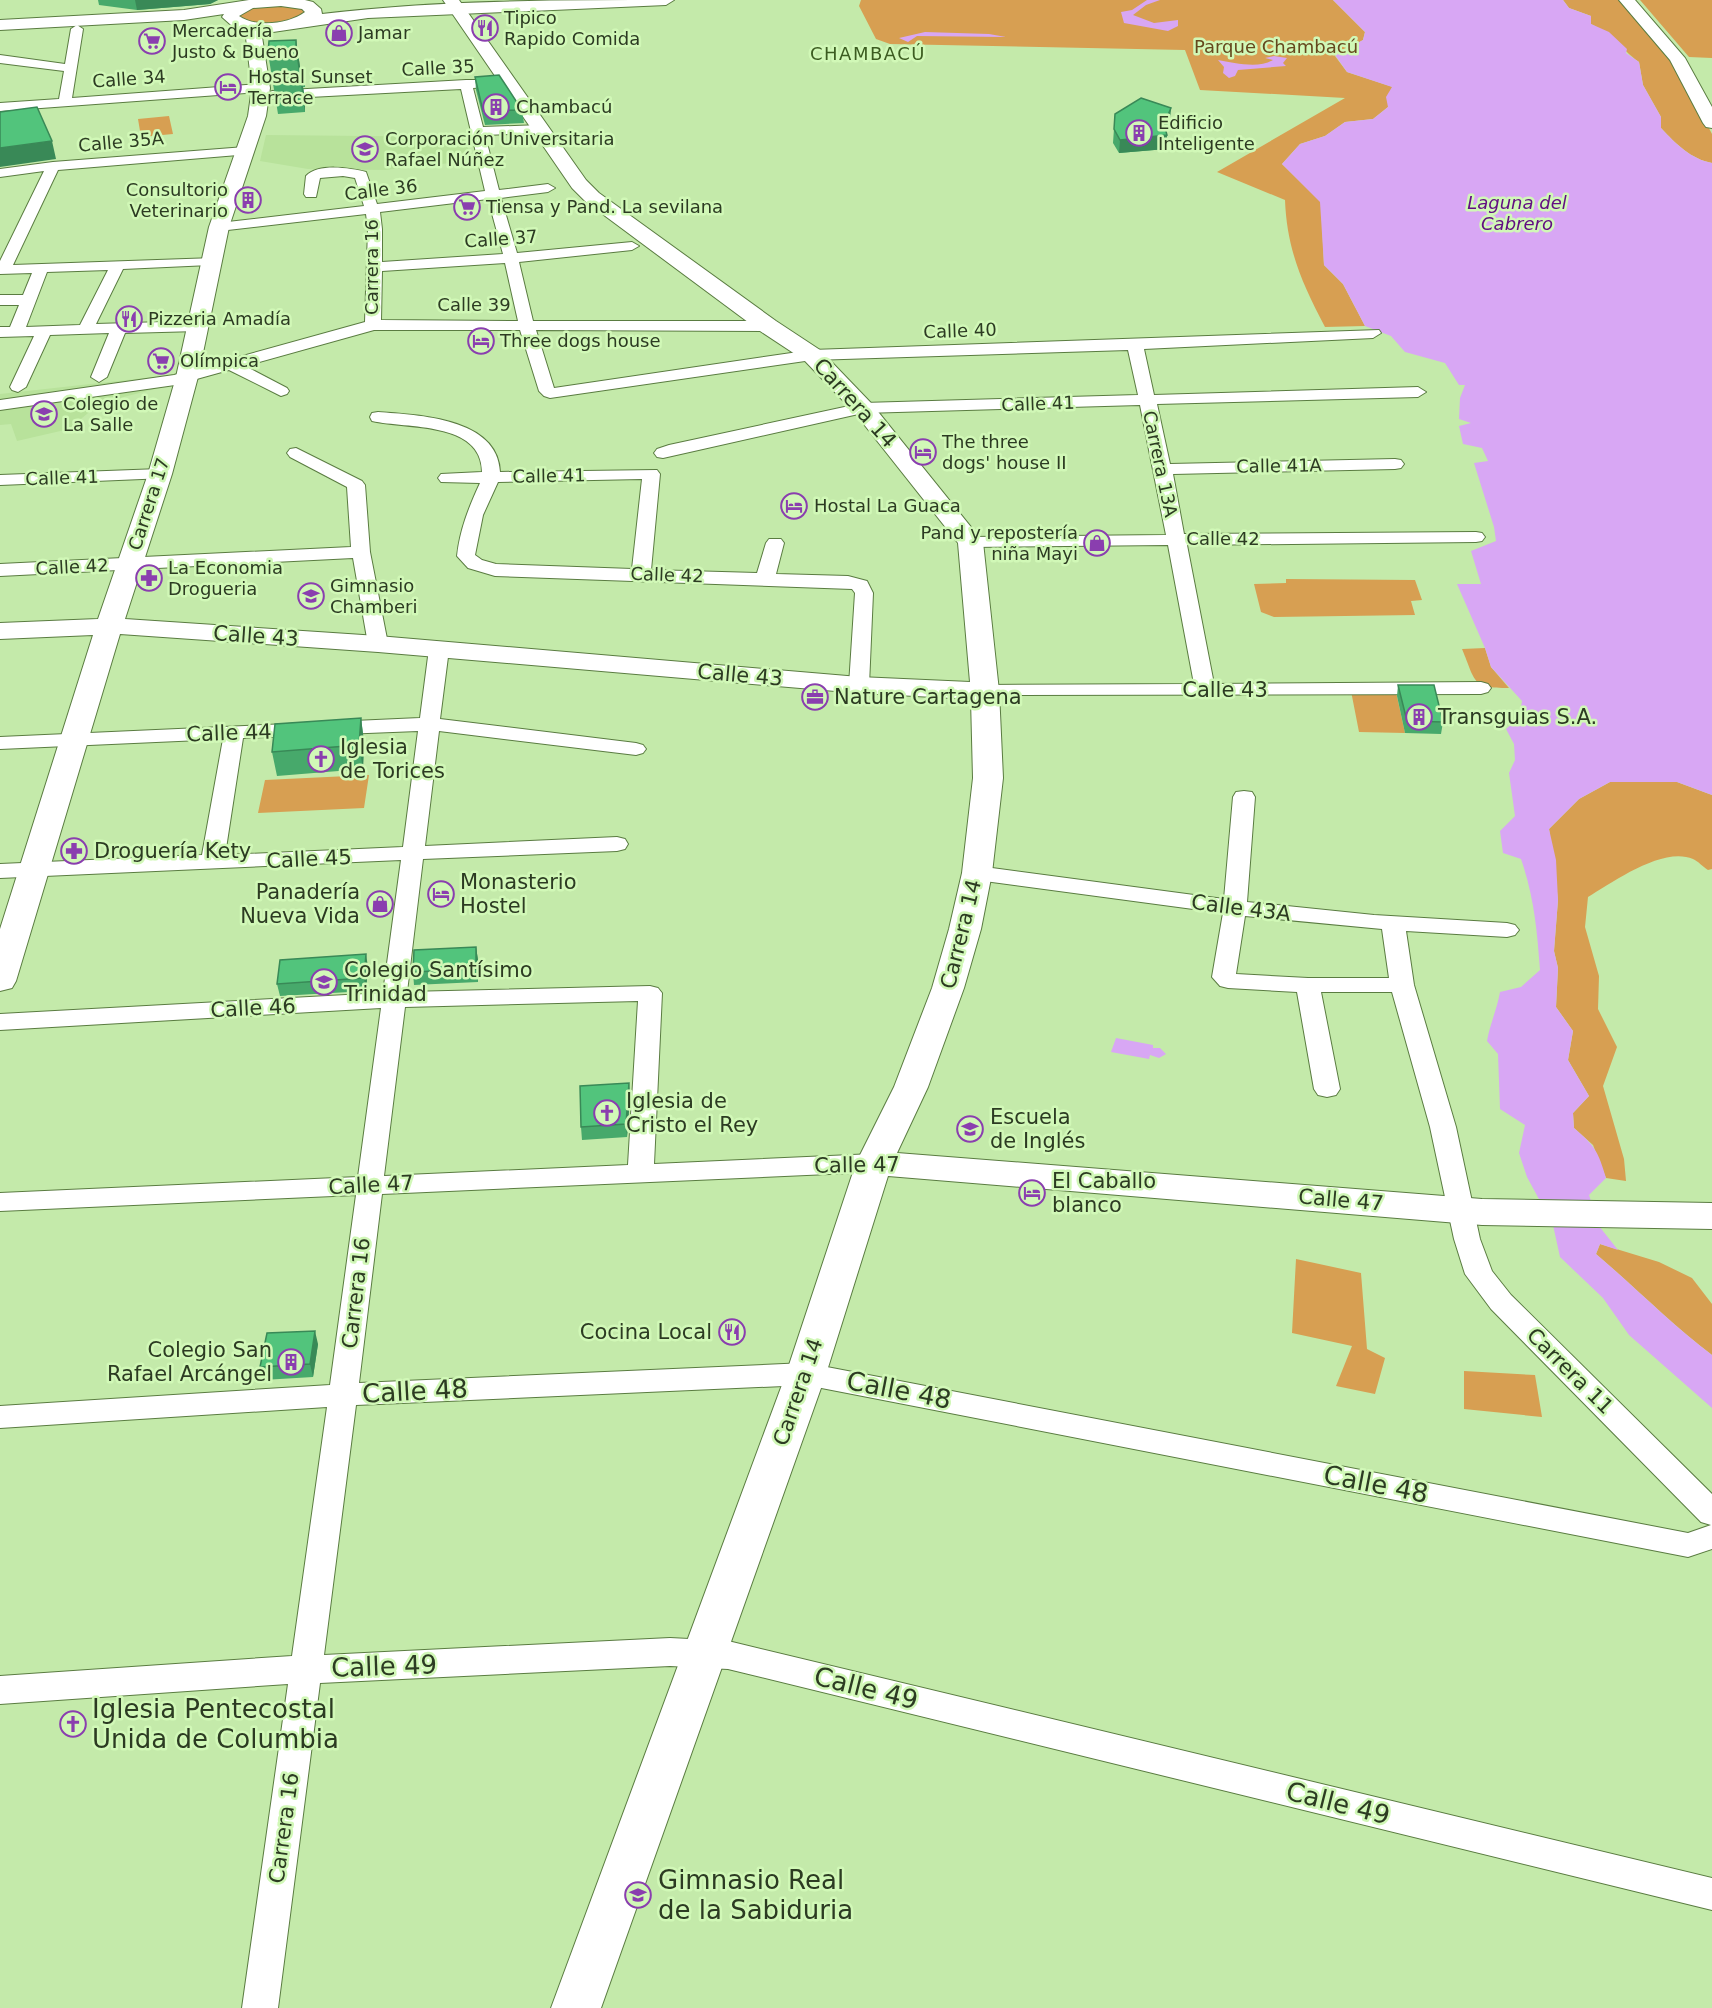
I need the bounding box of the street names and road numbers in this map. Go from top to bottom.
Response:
street label: Calle 35 [401,55,475,80]
street label: Calle 34 [92,65,166,92]
street label: Calle 35A [77,127,165,156]
street label: Calle 36 [343,175,419,204]
street label: Carrera 16 [361,219,382,315]
street label: Calle 37 [464,225,538,252]
street label: Calle 39 [437,294,511,315]
street label: Calle 40 [923,319,997,342]
street label: Carrera 14 [809,353,901,453]
street label: Calle 41 [1001,392,1075,415]
street label: Carrera 13A [1139,409,1182,520]
street label: Calle 41A [1236,454,1323,477]
street label: Carrera 17 [124,455,173,553]
street label: Calle 41 [512,464,586,487]
street label: Calle 41 [25,466,99,489]
street label: Calle 42 [1186,528,1260,549]
street label: Calle 42 [35,554,109,579]
street label: Calle 42 [630,563,704,586]
street label: Calle 43 [213,621,299,651]
street label: Calle 43 [696,659,784,691]
street label: Calle 43 [1182,678,1268,702]
street label: Calle 44 [186,720,272,746]
street label: Calle 45 [266,845,352,873]
street label: Carrera 14 [936,877,986,991]
street label: Calle 43A [1190,890,1293,926]
street label: Calle 46 [210,994,296,1022]
street label: Calle 47 [814,1152,900,1178]
street label: Calle 47 [328,1171,414,1199]
street label: Calle 47 [1297,1184,1385,1216]
street label: Carrera 16 [337,1236,375,1350]
street label: Carrera 11 [1522,1323,1618,1419]
street label: Carrera 14 [768,1335,828,1449]
street label: Calle 48 [844,1365,954,1415]
street label: Calle 48 [361,1373,469,1409]
street label: Calle 48 [1321,1459,1431,1509]
street label: Calle 49 [331,1649,437,1683]
street label: Calle 49 [811,1661,921,1715]
street label: Carrera 16 [264,1771,304,1885]
street label: Calle 49 [1283,1776,1393,1830]

